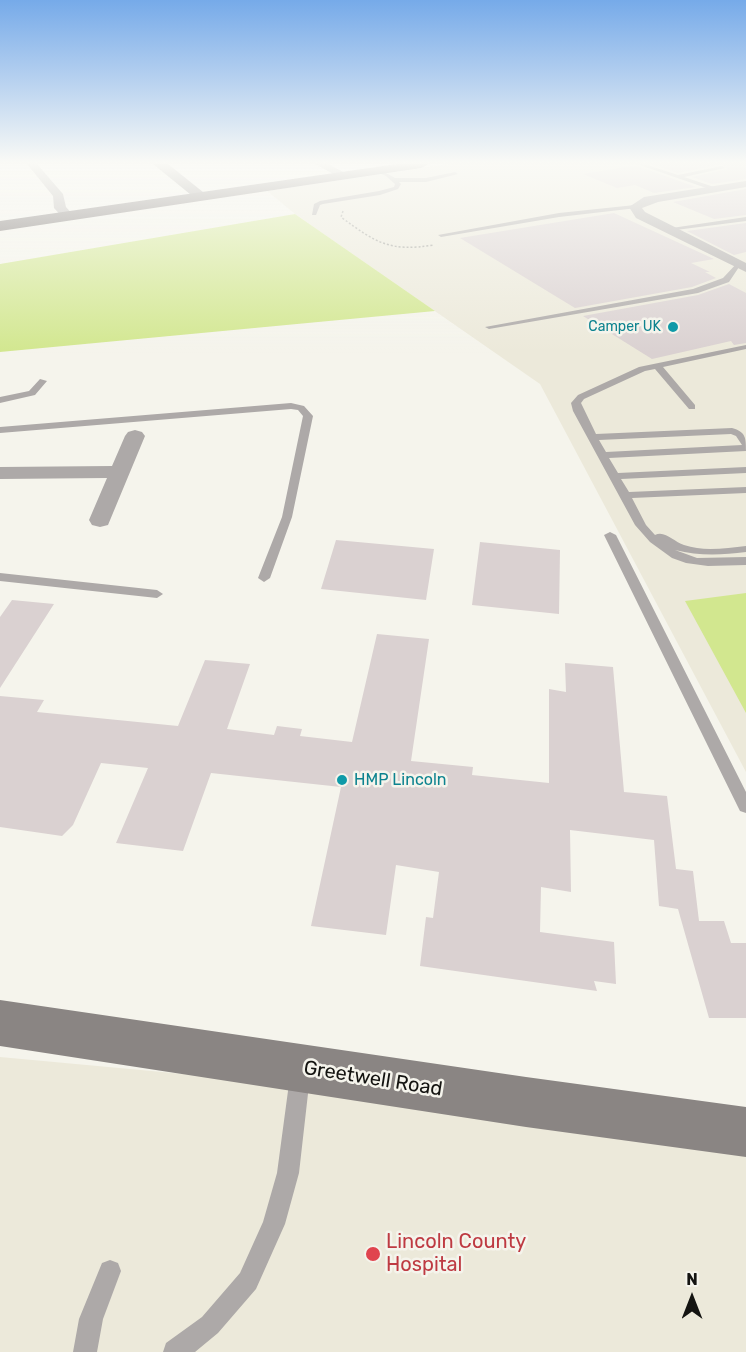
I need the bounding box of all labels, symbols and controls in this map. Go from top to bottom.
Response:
place label: Camper UK [588,319,661,335]
marker: Camper UK [666,320,680,334]
place label: HMP Lincoln [354,770,446,790]
marker: HMP Lincoln [335,773,349,787]
street label: Greetwell Road [302,1056,444,1102]
place label: Lincoln County Hospital [386,1230,526,1277]
marker: Lincoln County Hospital [364,1245,382,1263]
north arrow [662,1268,722,1328]
text: N [686,1270,698,1289]

